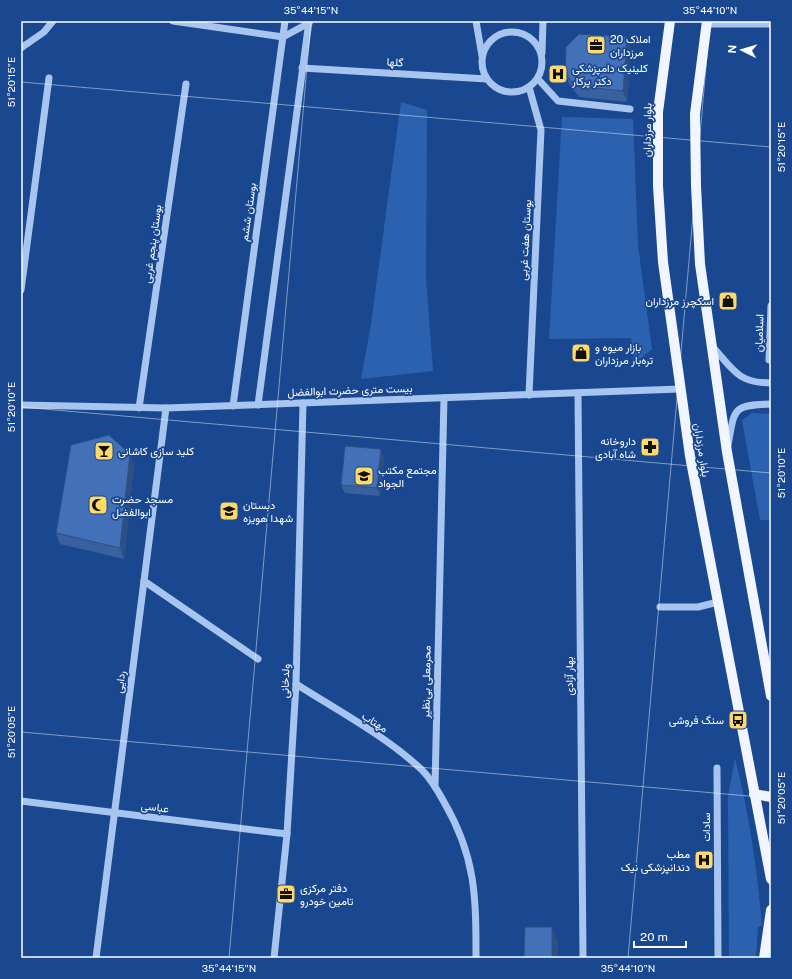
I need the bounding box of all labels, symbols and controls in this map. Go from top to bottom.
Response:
text: 35°44'15"N [284,4,338,16]
text: 35°44'10"N [683,4,737,16]
north arrow [722,30,762,70]
place label: املاک 20 مرزداران [610,33,651,59]
office icon: املاک 20 مرزداران [585,34,607,56]
text: N [726,44,738,54]
street label: گلها [386,56,404,69]
text: 51°20'15"E [5,57,17,107]
place label: کلینیک دامپزشکی دکتر پرکار [571,62,648,89]
hospital icon: کلینیک دامپزشکی دکتر پرکار [547,63,569,85]
street label: بلوار مرزداران [641,103,654,157]
text: 51°20'15"E [775,122,787,172]
street label: بوستان ششم [238,182,260,242]
street label: بوستان هفت غربی [517,199,534,281]
street label: بوستان پنجم غربی [141,204,165,284]
shop icon: اسکچرز مرزداران [717,290,739,312]
place label: اسکچرز مرزداران [645,295,714,309]
street label: اسلامیان [752,314,767,352]
place label: بازار میوه و تره‌بار مرزداران [595,341,654,367]
shop icon: بازار میوه و تره‌بار مرزداران [570,342,592,364]
text: 51°20'10"E [5,382,17,432]
street label: بیست متری حضرت ابوالفضل [287,382,413,399]
street label: بلوار مرزداران [691,422,712,478]
place label: داروخانه شاه آبادی [595,435,636,461]
pharmacy icon: داروخانه شاه آبادی [639,436,661,458]
bar icon: کلید سازی کاشانی [93,440,115,462]
place label: کلید سازی کاشانی [118,445,194,458]
text: 51°20'10"E [775,448,787,498]
place label: مجتمع مکتب الجواد [378,464,437,490]
school or university icon: مجتمع مکتب الجواد [353,465,375,487]
place label: مسجد حضرت ابوالفضل [112,493,173,519]
mosque icon: مسجد حضرت ابوالفضل [87,494,109,516]
place label: دبستان شهدا هویزه [243,499,293,525]
school or university icon: دبستان شهدا هویزه [218,500,240,522]
street label: محرمعلی بی‌نظیر [419,645,434,720]
street label: بهار آزادی [563,656,576,696]
street label: ولدخانی [278,663,293,698]
street label: ردایی [113,670,128,694]
text: 51°20'05"E [5,706,17,758]
street label: مهتاب [359,709,390,736]
bus stop icon: سنگ فروشی [727,709,749,731]
place label: سنگ فروشی [669,714,724,727]
text: 51°20'05"E [775,772,787,824]
street label: عباسی [140,799,170,816]
street label: سادات [700,812,712,842]
place label: مطب دندانپزشکی نیک [621,848,690,875]
hospital icon: مطب دندانپزشکی نیک [693,849,715,871]
place label: دفتر مرکزی تامین خودرو [300,882,354,908]
office icon: دفتر مرکزی تامین خودرو [275,883,297,905]
scale bar [634,923,686,949]
text: 20 m [640,930,668,944]
text: 35°44'15"N [202,962,256,974]
text: 35°44'10"N [601,962,655,974]

